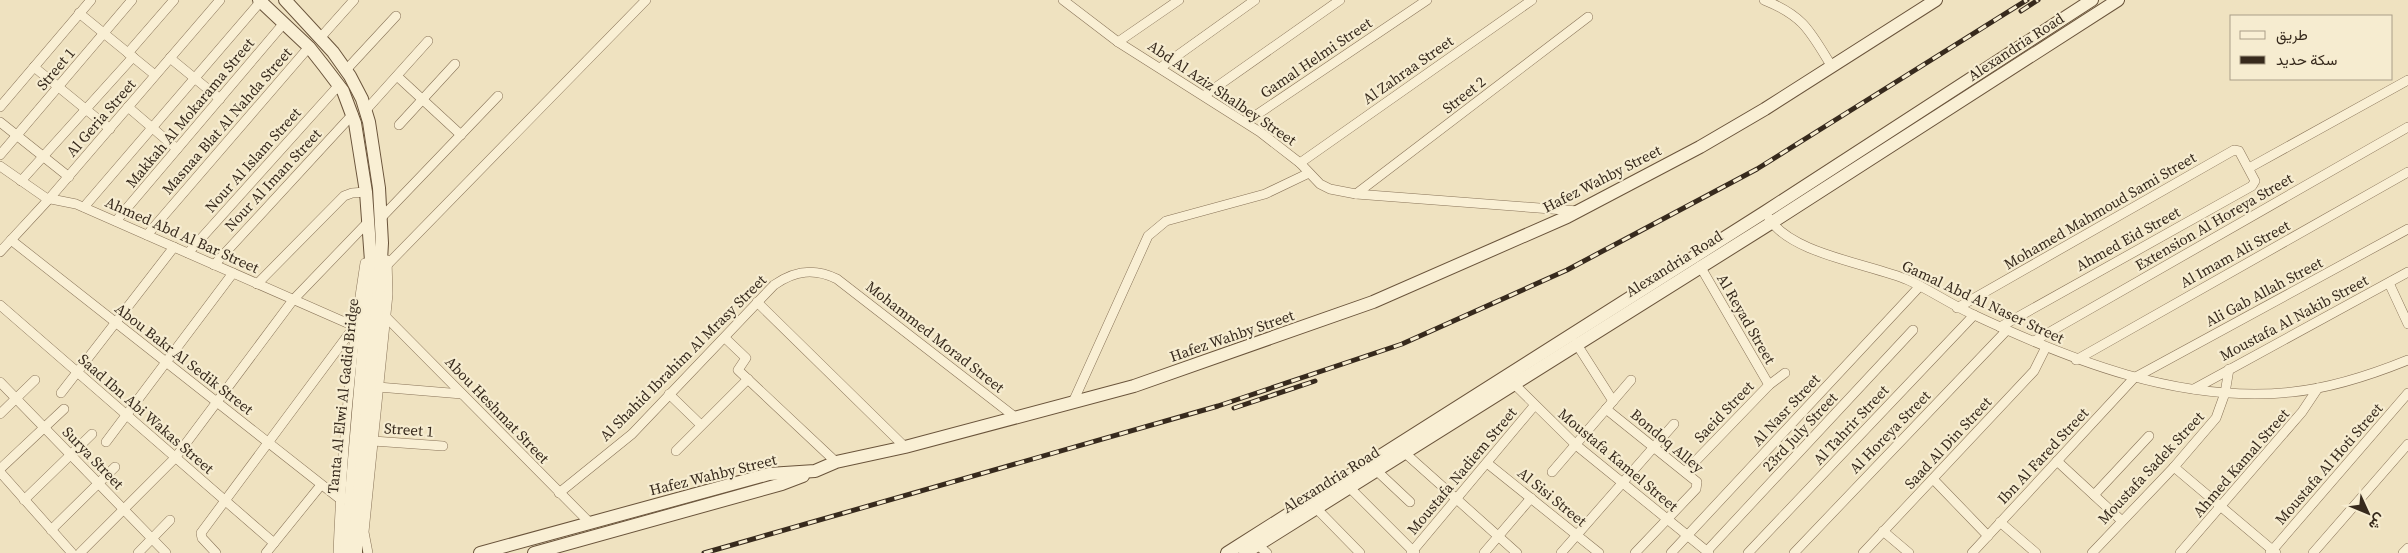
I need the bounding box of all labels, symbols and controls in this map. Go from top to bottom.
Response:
street label: Alexandria Road [1964,7,2068,86]
street label: Gamal Helmi Street [1256,12,1376,103]
legend [2230,15,2393,80]
text: طريق [2276,24,2308,45]
street label: Al Zahraa Street [1358,30,1457,109]
street label: Makkah Al Mokarama Street [121,33,259,192]
street label: Abd Al Aziz Shalbey Street [1144,35,1301,150]
street label: Street 1 [32,43,80,94]
street label: Masnaa Blat Al Nahda Street [157,43,296,199]
text: سكة حديد [2276,49,2338,70]
street label: Street 2 [1438,71,1490,118]
street label: Al Geria Street [61,74,140,161]
street label: Nour Al Islam Street [200,102,306,217]
street label: Nour Al Iman Street [219,124,326,236]
street label: Hafez Wahby Street [1539,140,1665,217]
street label: Mohamed Mahmoud Sami Street [2000,147,2200,274]
street label: Extension Al Horeya Street [2131,168,2297,275]
street label: Ahmed Abd Al Bar Street [102,191,263,278]
street label: Ahmed Eid Street [2072,201,2184,276]
street label: Al Imam Ali Street [2176,215,2294,293]
street label: Alexandria Road [1621,225,1727,302]
street label: Ali Gab Allah Street [2201,252,2326,331]
street label: Gamal Abd Al Naser Street [1899,255,2068,348]
street label: Moustafa Al Nakib Street [2216,269,2372,366]
street label: Al Shahid Ibrahim Al Mrasy Street [595,270,771,446]
street label: Al Reyad Street [1712,270,1781,368]
street label: Mohammed Morad Street [862,276,1009,397]
street label: Tanta Al Elwi Al Gadid Bridge [322,297,363,495]
street label: Abou Bakr Al Sedik Street [111,298,258,420]
street label: Hafez Wahby Street [1167,304,1297,367]
street label: Saad Ibn Abi Wakas Street [74,349,219,479]
street label: Abou Heshmat Street [441,351,554,468]
street label: Al Nasr Street [1747,369,1825,450]
street label: Saeid Street [1689,376,1758,447]
street label: Al Tahrir Street [1808,380,1893,469]
street label: Al Horeya Street [1844,385,1935,478]
street label: 23rd July Street [1757,387,1842,476]
street label: Saad Al Din Street [1899,392,1996,493]
street label: Moustafa Al Hoti Street [2270,398,2387,529]
street label: Moustafa Nadiem Street [1402,402,1521,539]
street label: Moustafa Kamel Street [1554,403,1683,516]
street label: Ibn Al Fared Street [1992,403,2093,509]
street label: Bondoq Alley [1626,404,1709,478]
street label: Ahmed Kamal Street [2188,404,2294,521]
street label: Moustafa Sadek Street [2093,407,2209,529]
street label: Street 1 [383,417,435,442]
street label: Surya Street [58,422,129,494]
street label: Alexandria Road [1278,441,1384,518]
street label: Hafez Wahby Street [647,449,779,500]
street label: Al Sisi Street [1513,462,1591,531]
north arrow [2343,488,2393,538]
text: ش [2364,509,2390,535]

